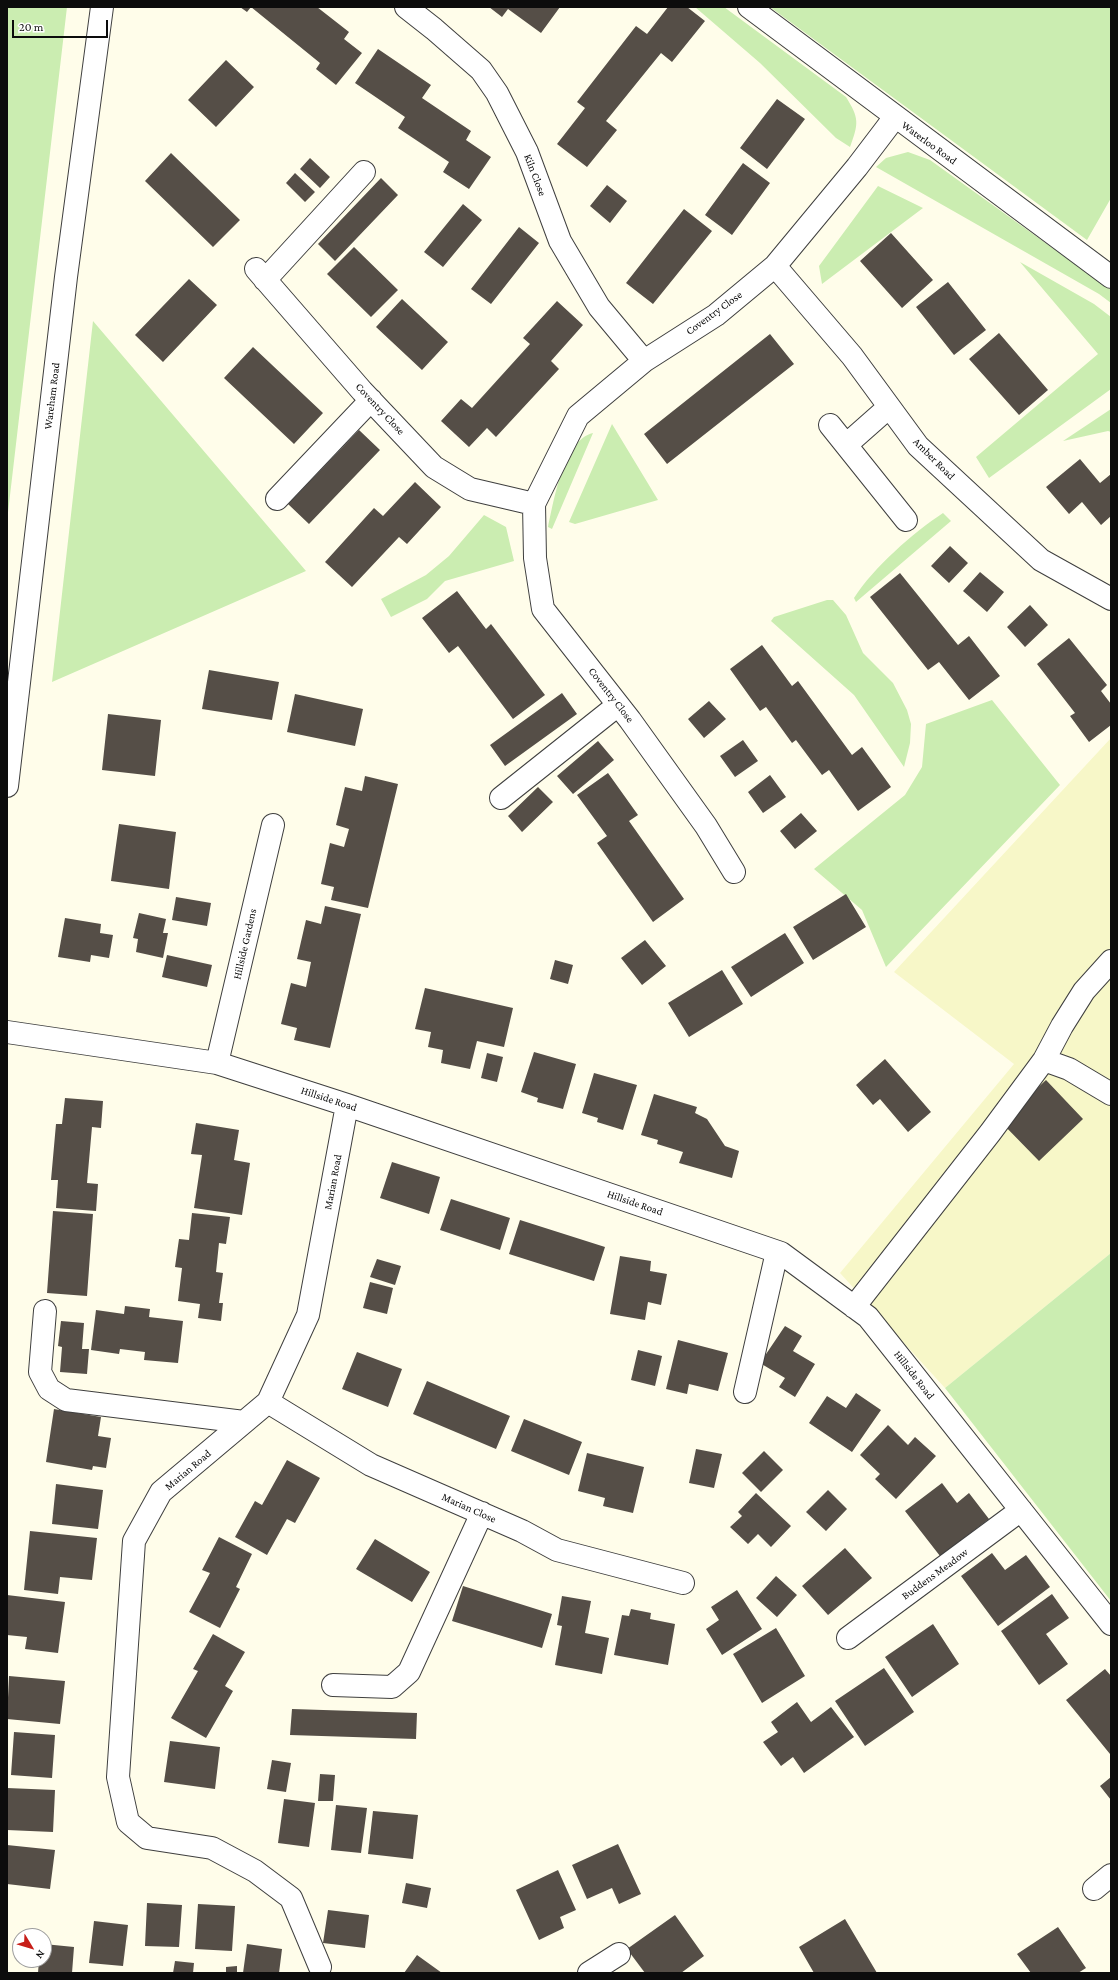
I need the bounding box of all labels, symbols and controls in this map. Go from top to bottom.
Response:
scale bar [14,12,110,38]
text: 20 m [19,20,43,34]
street label: Waterloo Road [899,119,959,167]
street label: Kiln Close [521,152,549,198]
street label: Coventry Close [683,288,745,338]
street label: Wareham Road [41,362,63,430]
street label: Coventry Close [353,380,407,438]
street label: Amber Road [910,435,958,483]
street label: Coventry Close [585,665,637,725]
street label: Hillside Gardens [230,907,260,981]
street label: Hillside Road [299,1084,359,1114]
street label: Marian Road [321,1153,345,1211]
street label: Hillside Road [605,1187,665,1219]
street label: Hillside Road [891,1348,937,1402]
street label: Marian Road [162,1447,214,1493]
street label: Marian Close [440,1490,498,1526]
street label: Buddens Meadow [899,1545,971,1603]
north arrow [12,1928,52,1968]
text: N [34,1948,48,1961]

